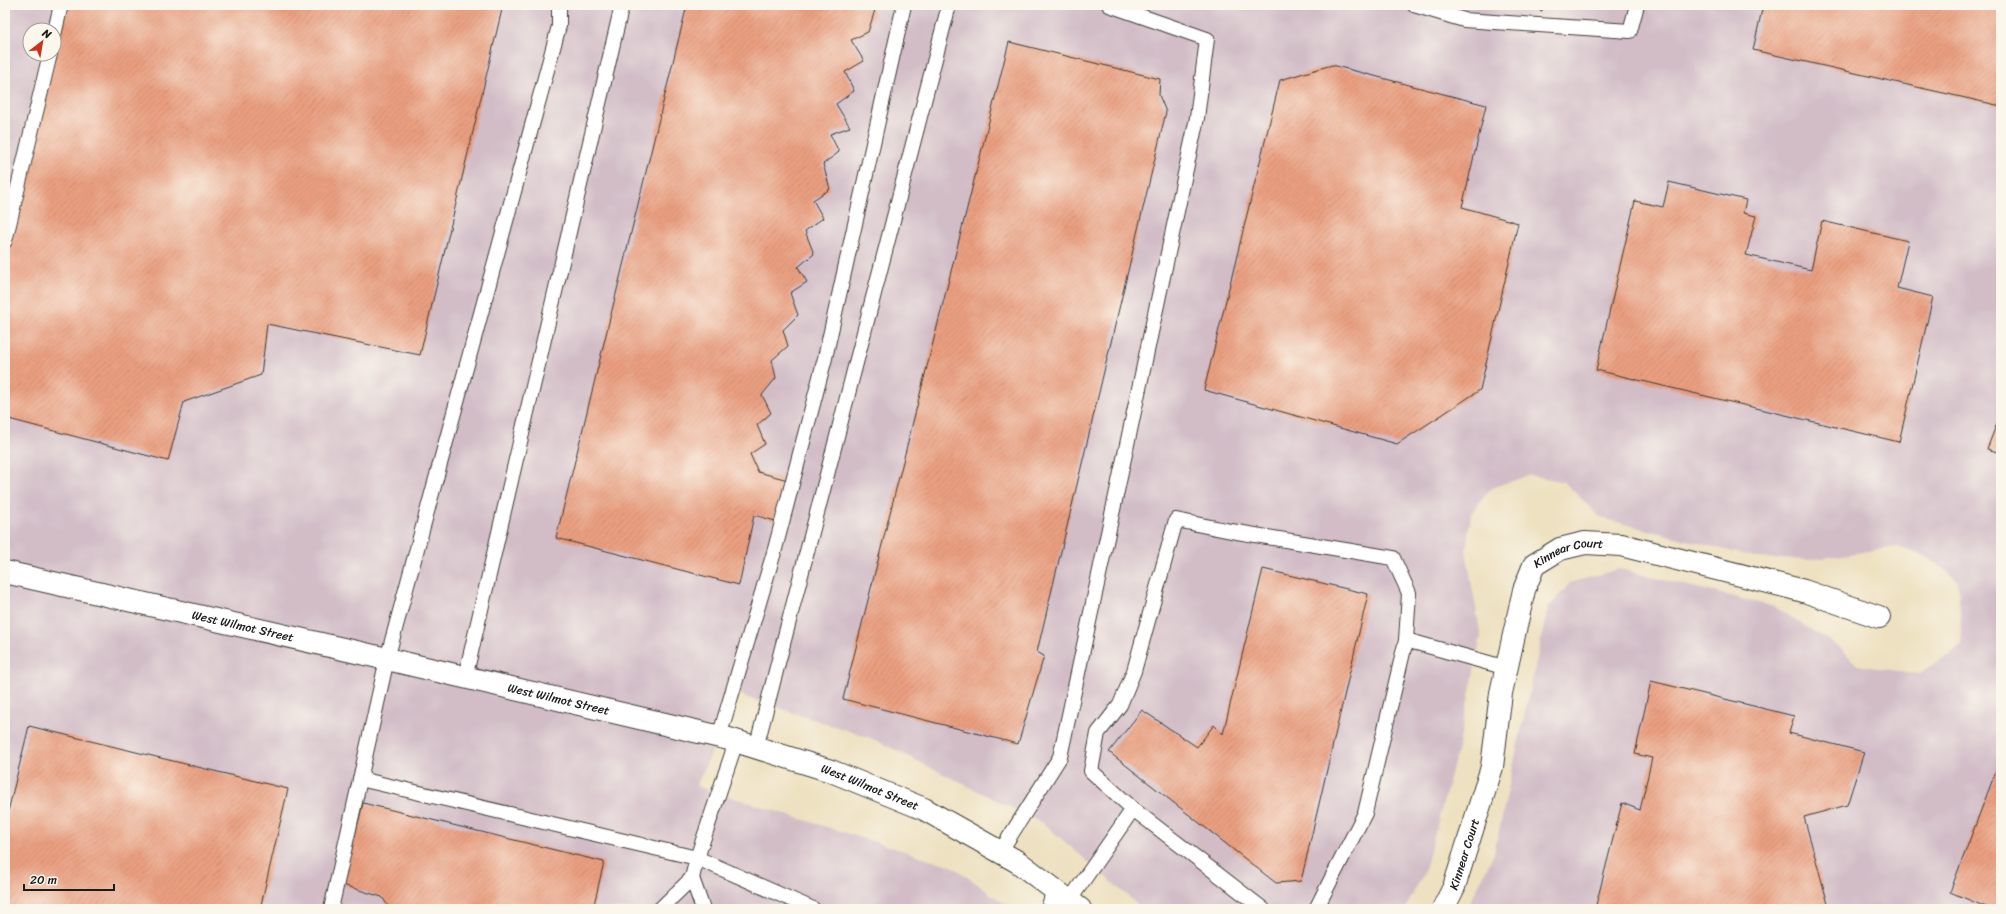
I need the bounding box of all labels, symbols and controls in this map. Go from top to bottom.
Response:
north arrow [22,22,62,62]
text: N [38,23,55,44]
street label: Kinnear Court [1529,532,1604,574]
street label: West Wilmot Street [190,604,296,648]
street label: West Wilmot Street [505,677,612,722]
street label: West Wilmot Street [818,758,922,817]
street label: Kinnear Court [1443,816,1486,893]
scale bar [24,866,114,892]
text: 20 m [30,869,57,891]

